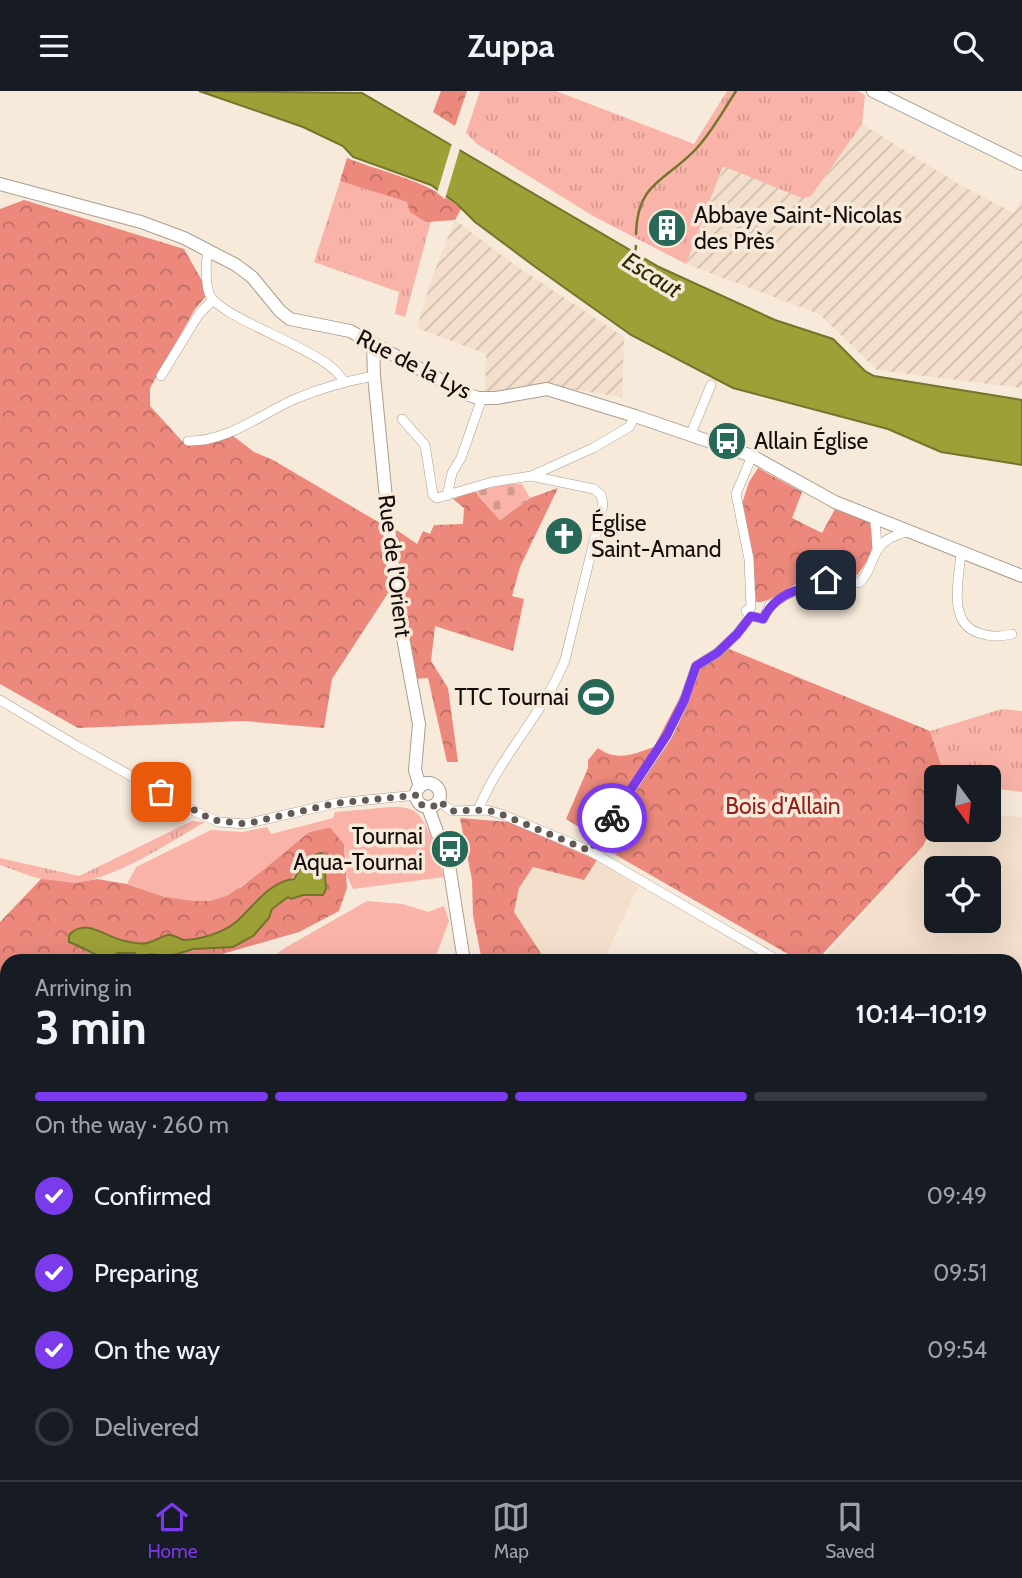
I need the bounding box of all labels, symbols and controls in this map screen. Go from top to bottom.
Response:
text: Zuppa [468,26,554,65]
icon: menu [35,27,73,65]
icon: search [949,27,987,65]
place label: Abbaye Saint-Nicolas des Près [694,201,902,255]
building icon: Abbaye Saint-Nicolas des Près [646,207,688,249]
water label: Escaut [618,245,688,304]
street label: Rue de la Lys [352,323,476,405]
bus stop icon: Allain Église [706,420,748,462]
place label: Allain Église [754,426,868,455]
street label: Rue de l'Orient [372,493,418,639]
place label: Église Saint-Amand [591,508,722,563]
church icon: Église Saint-Amand [543,515,585,557]
pin [796,550,856,610]
icon: home [807,561,845,599]
sports icon: TTC Tournai [575,676,617,718]
place label: TTC Tournai [455,683,569,711]
pin [131,762,191,822]
north arrow [924,765,1001,842]
map controls [924,765,1001,933]
icon: bag [142,773,180,811]
courier [577,783,647,853]
park label: Bois d'Allain [725,792,841,820]
icon: bike [593,799,631,837]
place label: Tournai Aqua-Tournai [293,822,423,876]
bus stop icon: Tournai Aqua-Tournai [429,828,471,870]
button: locate [924,856,1001,933]
text: Arriving in [35,974,132,1002]
text: 10:14–10:19 [856,998,987,1030]
text: 3 min [35,1000,147,1056]
text: On the way · 260 m [35,1111,229,1139]
icon: check [35,1177,73,1215]
text: Confirmed [94,1180,211,1212]
text: 09:49 [927,1182,987,1210]
icon: check [35,1254,73,1292]
text: Preparing [94,1257,198,1289]
text: 09:51 [933,1259,987,1287]
icon: check [35,1331,73,1369]
text: On the way [94,1334,220,1366]
text: 09:54 [927,1336,987,1364]
text: Delivered [94,1411,199,1443]
tab: Home [147,1498,197,1563]
tab: Map [492,1498,530,1563]
tab: Saved [825,1498,875,1563]

